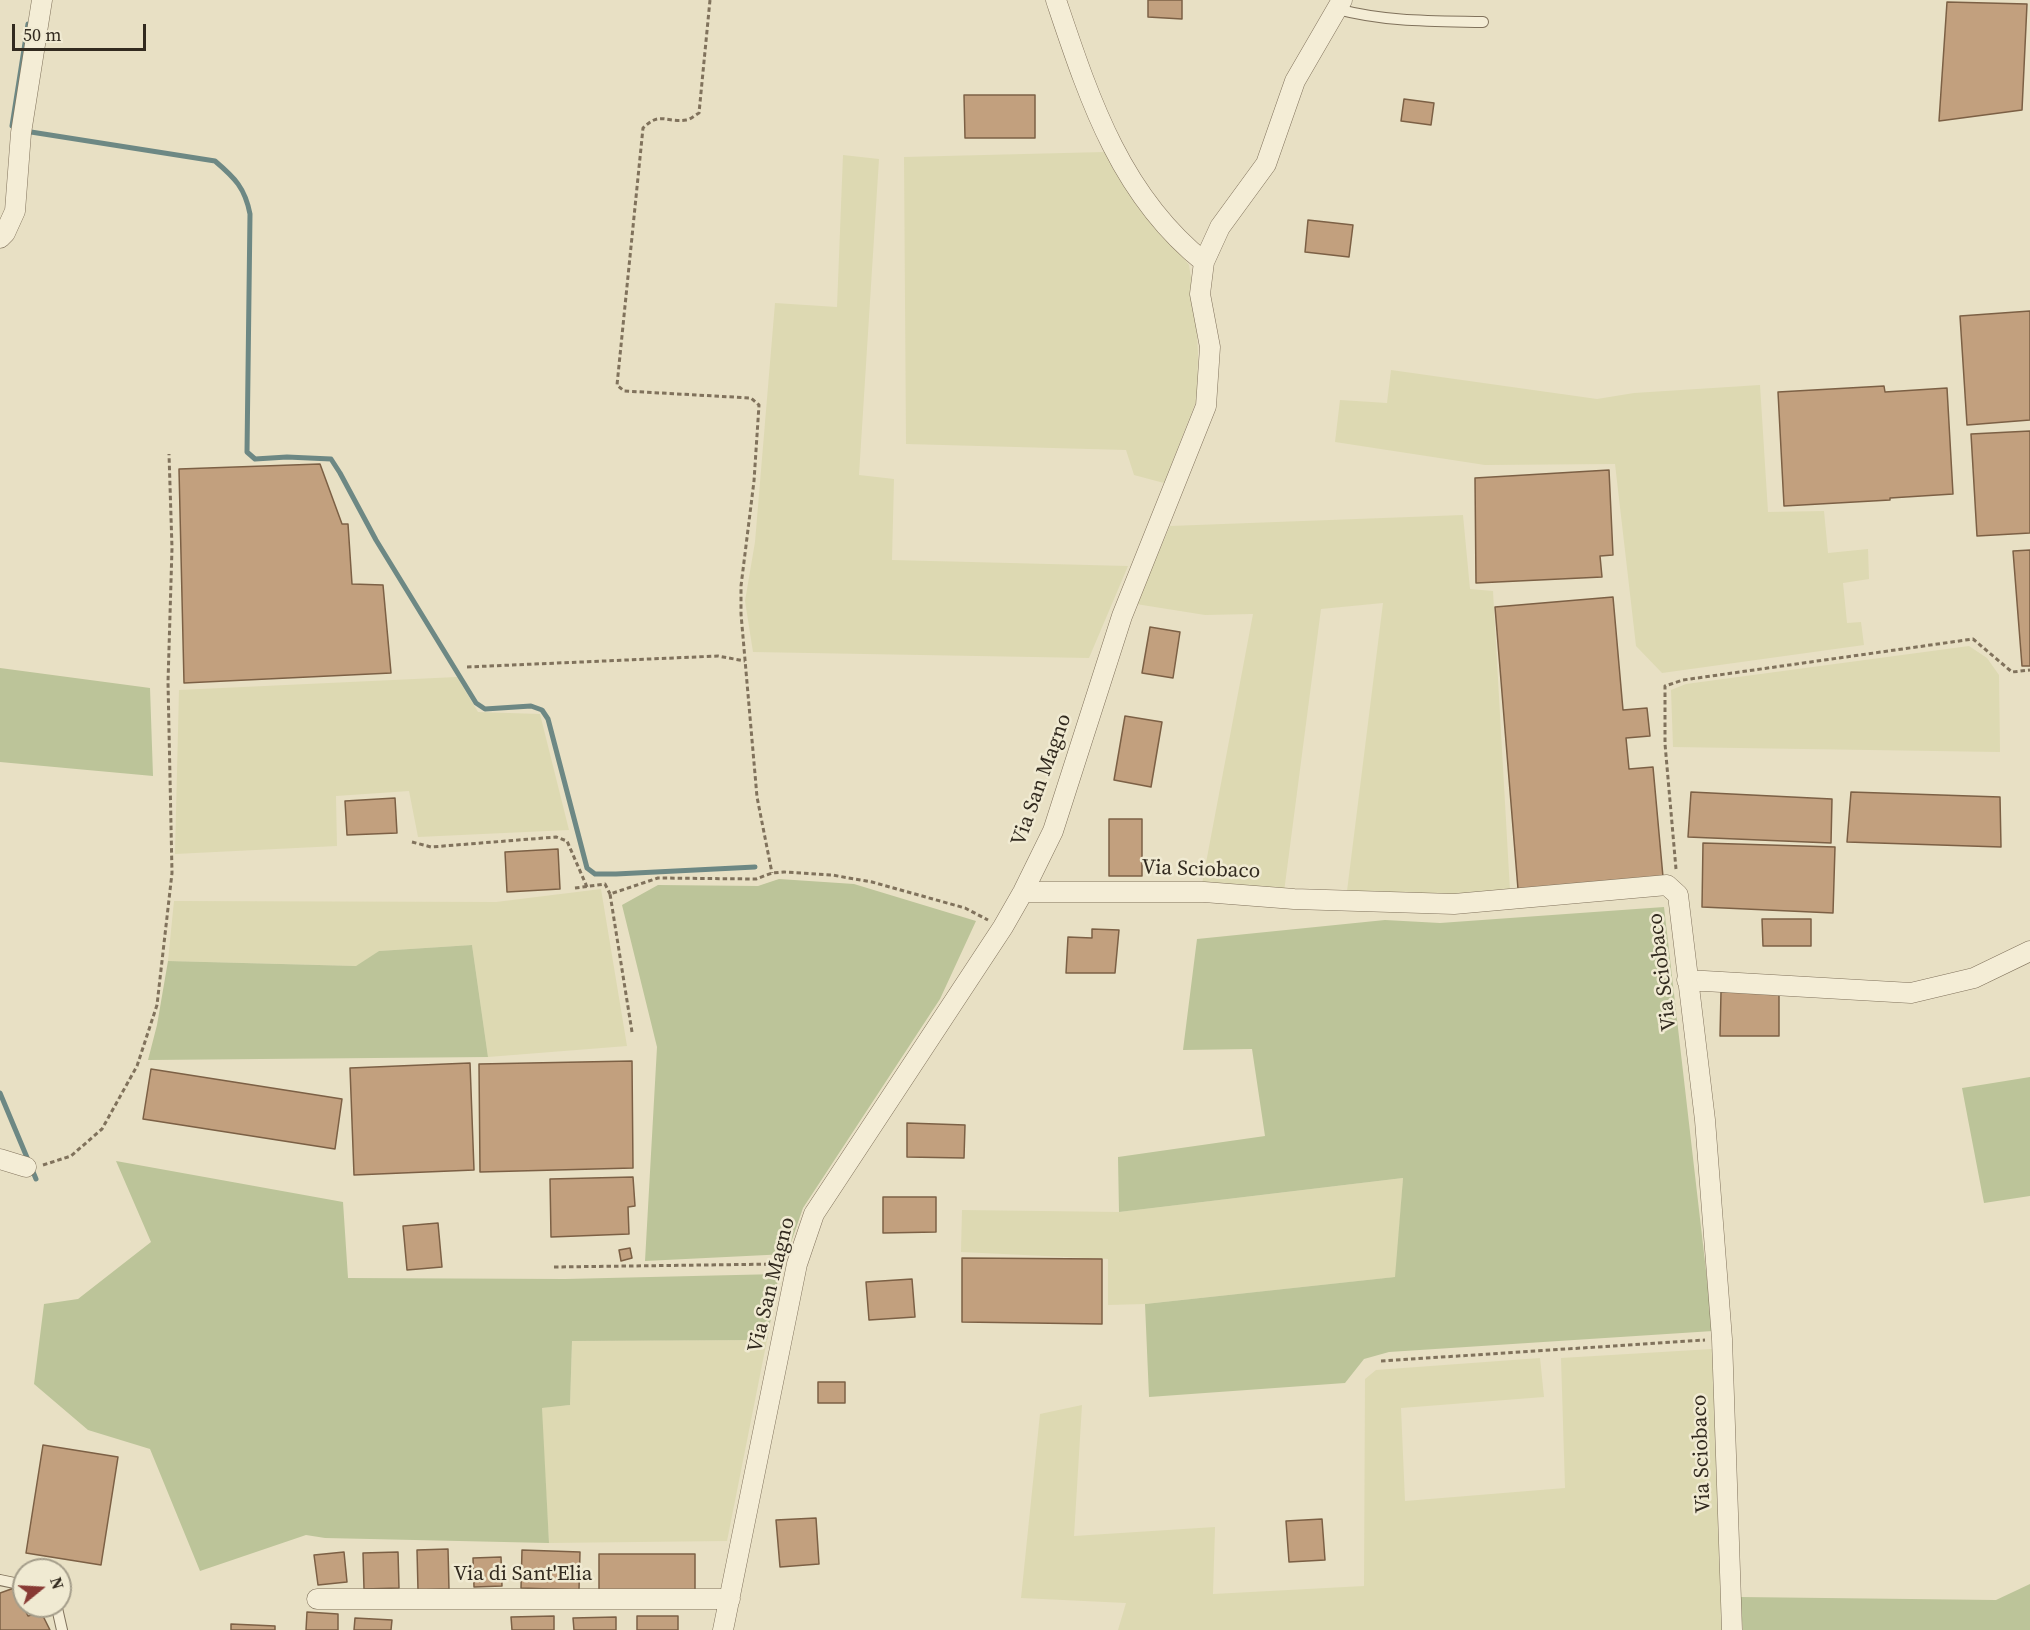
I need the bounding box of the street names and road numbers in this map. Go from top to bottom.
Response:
street label: Via San Magno [1006,711,1078,849]
street label: Via Sciobaco [1141,855,1261,885]
street label: Via Sciobaco [1643,912,1683,1032]
street label: Via San Magno [743,1215,801,1355]
street label: Via Sciobaco [1687,1394,1717,1514]
street label: Via di Sant'Elia [453,1562,593,1588]

